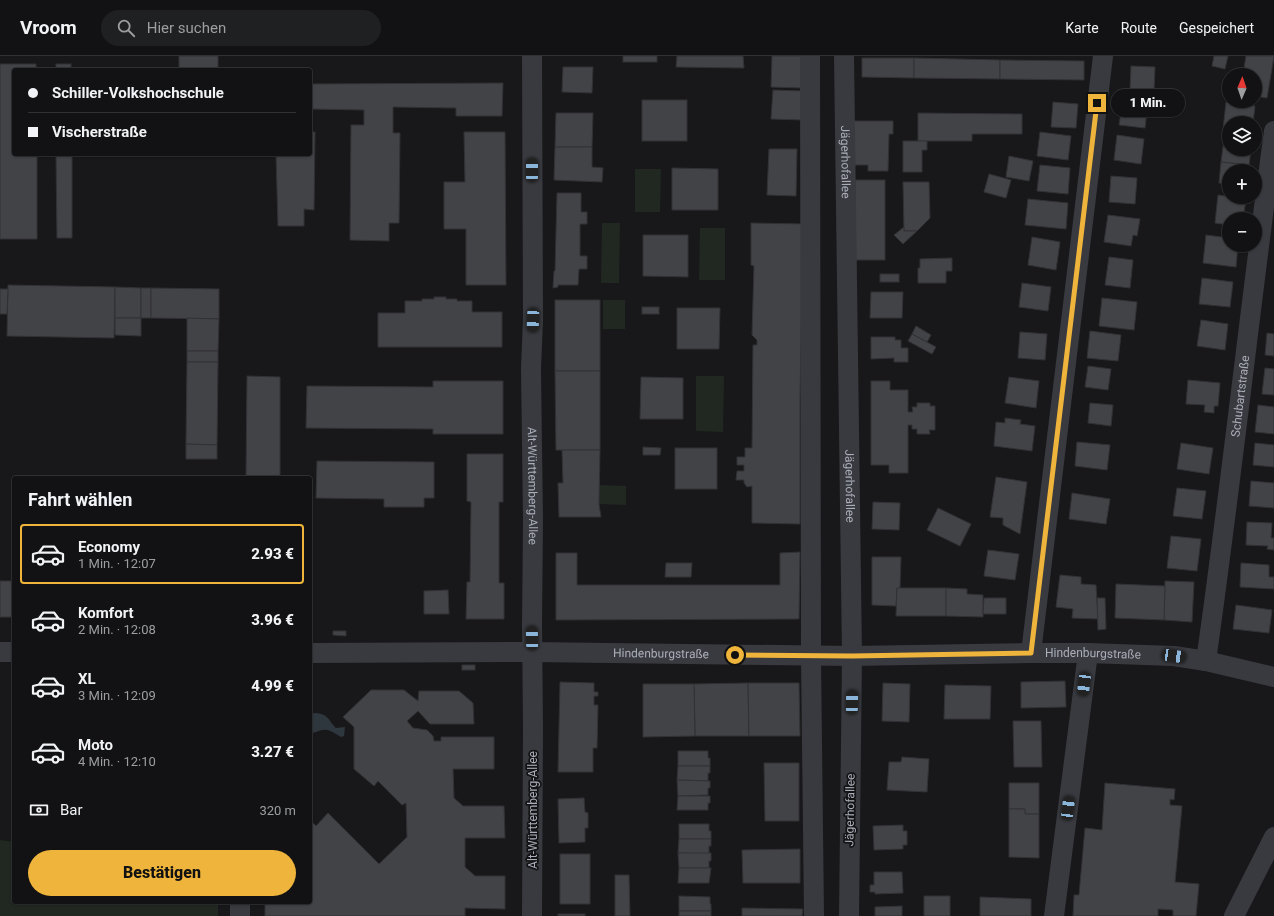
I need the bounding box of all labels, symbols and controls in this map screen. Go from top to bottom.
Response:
search box [101,10,381,46]
text: Vroom [20,16,77,39]
icon: search [115,17,137,39]
text: Hier suchen [147,19,226,37]
text: Karte [1065,20,1099,36]
text: Route [1121,20,1157,36]
text: Gespeichert [1179,20,1254,36]
north arrow [1222,68,1262,108]
map controls [1222,68,1262,252]
text: Schiller-Volkshochschule [52,84,224,102]
callout: 1 Min. [1111,89,1185,117]
route end [1088,94,1106,112]
text: 1 Min. [1130,95,1166,110]
button: layers [1222,116,1262,156]
text: Vischerstraße [52,123,147,141]
street label: Jägerhofallee [838,125,853,199]
car [526,158,538,182]
button: + [1222,164,1262,204]
button: − [1222,212,1262,252]
car [527,308,539,332]
street label: Schubartstraße [1228,355,1252,438]
street label: Alt-Württemberg-Allee [525,427,540,545]
street label: Jägerhofallee [842,449,857,523]
text: Fahrt wählen [28,489,132,510]
icon: car [30,536,66,572]
text: Economy [78,538,140,556]
text: 2.93 € [251,545,294,563]
text: 1 Min. · 12:07 [78,556,156,571]
icon: car [30,602,66,638]
text: Komfort [78,604,134,622]
text: 3.96 € [251,611,294,629]
text: 2 Min. · 12:08 [78,622,156,637]
car [526,626,538,650]
street label: Hindenburgstraße [613,646,709,661]
route start [726,646,744,664]
street label: Hindenburgstraße [1045,646,1141,662]
car [1161,648,1187,664]
icon: car [30,668,66,704]
text: XL [78,670,96,688]
car [1077,671,1091,697]
text: 4.99 € [251,677,294,695]
text: 3 Min. · 12:09 [78,688,156,703]
car [846,690,858,714]
icon: car [30,734,66,770]
text: Moto [78,736,113,754]
text: 3.27 € [251,743,294,761]
street label: Alt-Württemberg-Allee [526,751,540,869]
text: 4 Min. · 12:10 [78,754,156,769]
street label: Jägerhofallee [842,773,858,847]
car [1061,795,1075,821]
icon: cash [28,799,50,821]
text: Bar [60,801,83,819]
text: 320 m [259,803,296,818]
button: Bestätigen [28,850,296,896]

